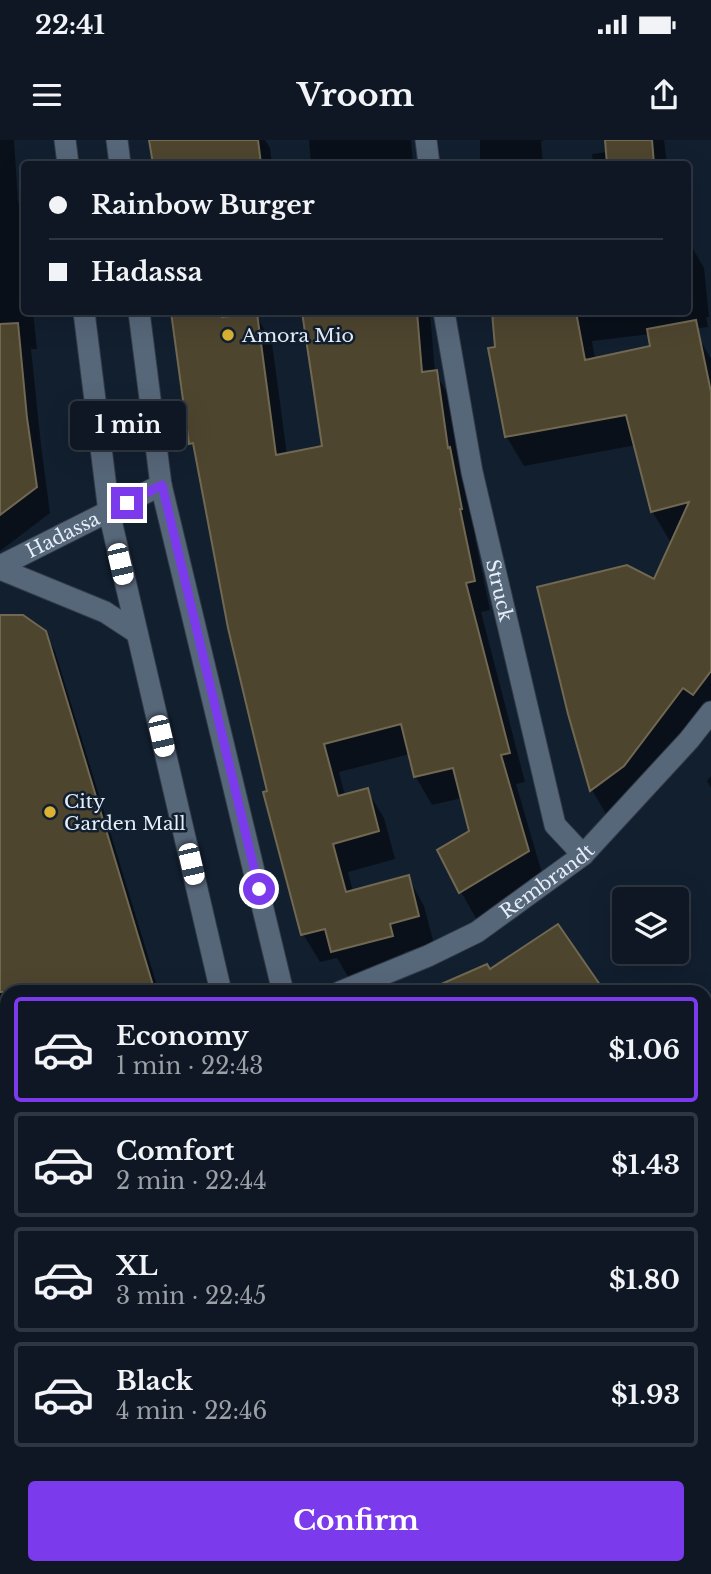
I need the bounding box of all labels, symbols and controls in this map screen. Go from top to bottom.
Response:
text: 22:41 [35,9,105,41]
text: Vroom [297,75,414,115]
icon: menu [28,76,66,114]
icon: share [645,76,683,114]
text: Rainbow Burger [91,189,315,221]
text: Hadassa [91,256,203,288]
place label: Amora Mio [241,324,354,347]
marker: Amora Mio [220,327,236,343]
callout: 1 min [69,402,185,450]
text: 1 min [95,411,161,439]
route end [111,487,143,519]
street label: Hadassa [22,507,104,563]
car [106,541,135,587]
street label: Struck [481,557,518,624]
car [147,713,176,759]
place label: City Garden Mall [64,790,186,835]
marker: City Garden Mall [42,804,58,820]
street label: Rembrandt [495,839,600,924]
car [177,841,206,887]
route start [243,873,275,905]
map controls [612,887,689,964]
button: layers [612,887,689,964]
icon: car [32,1018,95,1081]
text: Economy [116,1020,249,1052]
text: $1.06 [609,1034,680,1066]
text: 1 min · 22:43 [116,1052,264,1080]
icon: car [32,1133,95,1196]
text: Comfort [116,1135,234,1167]
text: $1.43 [611,1149,680,1181]
text: 2 min · 22:44 [116,1167,267,1195]
icon: car [32,1248,95,1311]
text: XL [116,1250,158,1282]
text: $1.80 [609,1264,680,1296]
text: 3 min · 22:45 [116,1282,266,1310]
icon: car [32,1363,95,1426]
text: Black [116,1365,193,1397]
text: $1.93 [611,1379,680,1411]
text: 4 min · 22:46 [116,1397,267,1425]
button: Confirm [28,1481,684,1561]

